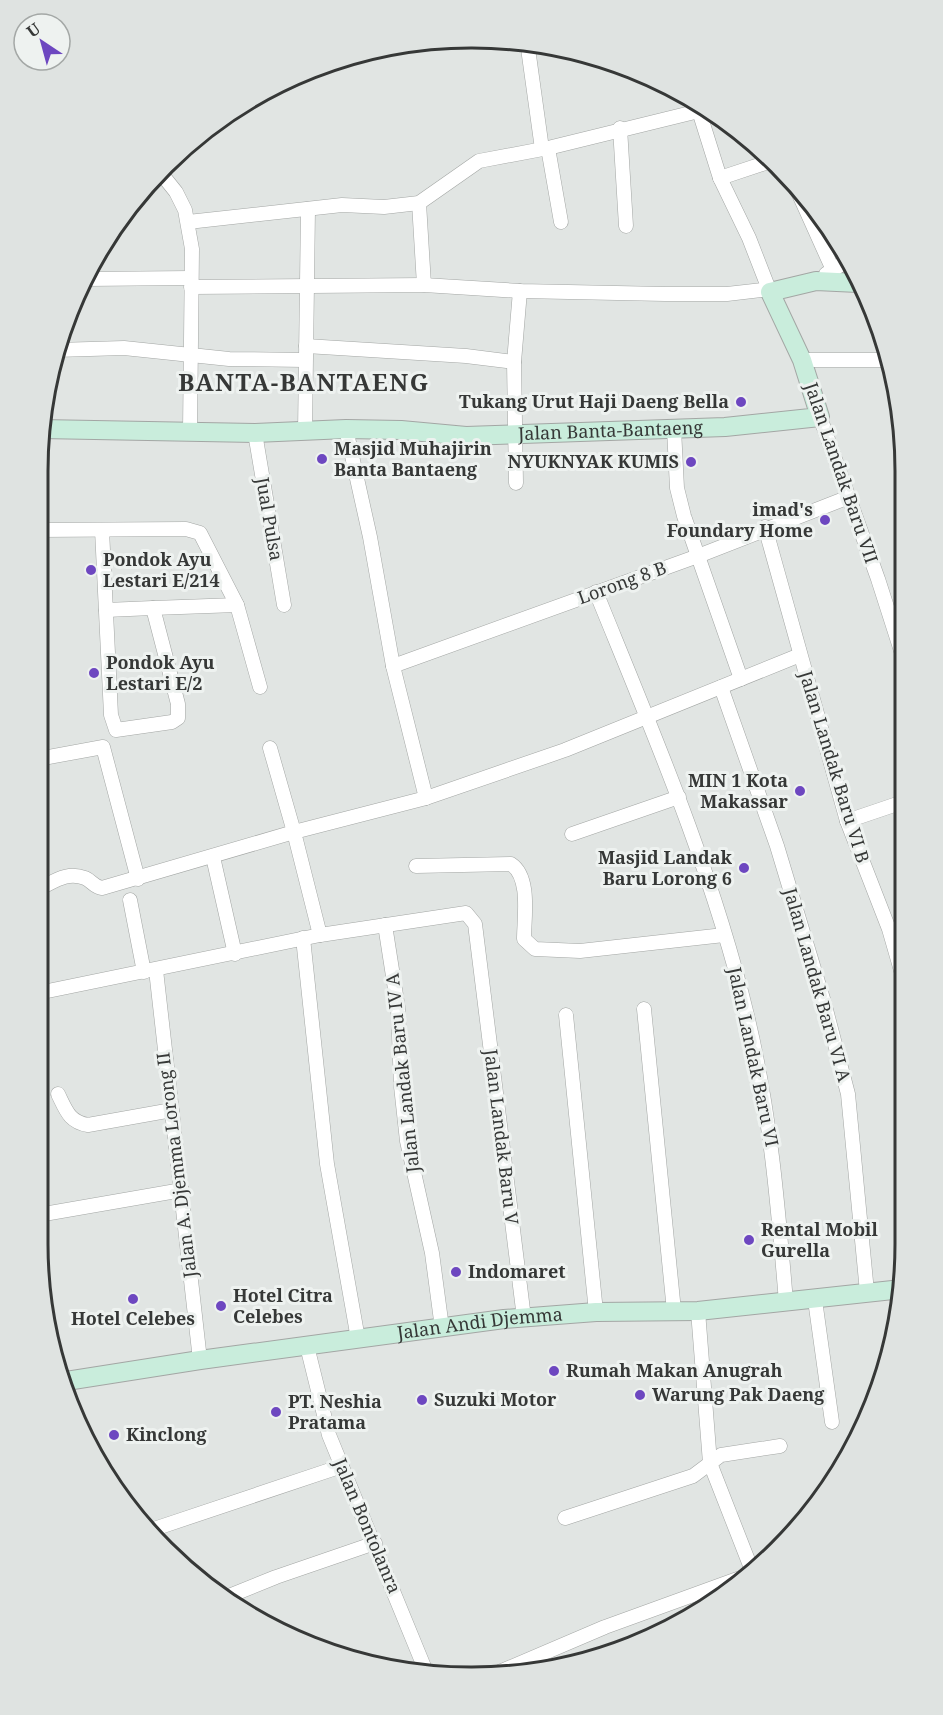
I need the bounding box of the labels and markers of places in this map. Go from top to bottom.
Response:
place label: Tukang Urut Haji Daeng Bella [459,389,729,413]
marker: Tukang Urut Haji Daeng Bella [734,395,748,409]
place label: Masjid Muhajirin Banta Bantaeng [334,436,492,481]
place label: NYUKNYAK KUMIS [507,449,679,473]
marker: Masjid Muhajirin Banta Bantaeng [315,452,329,466]
marker: NYUKNYAK KUMIS [684,455,698,469]
place label: imad's Foundary Home [667,497,813,542]
marker: imad's Foundary Home [818,513,832,527]
place label: Pondok Ayu Lestari E/214 [103,547,220,592]
marker: Pondok Ayu Lestari E/214 [84,563,98,577]
place label: Pondok Ayu Lestari E/2 [106,650,215,695]
marker: Pondok Ayu Lestari E/2 [87,666,101,680]
place label: MIN 1 Kota Makassar [688,768,789,813]
marker: MIN 1 Kota Makassar [793,784,807,798]
place label: Masjid Landak Baru Lorong 6 [598,845,733,890]
marker: Masjid Landak Baru Lorong 6 [737,861,751,875]
place label: Rental Mobil Gurella [761,1217,878,1262]
marker: Rental Mobil Gurella [742,1233,756,1247]
place label: Indomaret [468,1259,566,1283]
marker: Indomaret [449,1265,463,1279]
place label: Hotel Citra Celebes [233,1283,333,1328]
marker: Hotel Celebes [126,1292,140,1306]
marker: Hotel Citra Celebes [214,1299,228,1313]
place label: Hotel Celebes [71,1306,195,1330]
place label: Rumah Makan Anugrah [566,1358,782,1382]
marker: Rumah Makan Anugrah [547,1364,561,1378]
place label: Warung Pak Daeng [652,1382,825,1406]
place label: Suzuki Motor [434,1387,557,1411]
marker: Warung Pak Daeng [633,1388,647,1402]
place label: PT. Neshia Pratama [288,1389,382,1434]
marker: Suzuki Motor [415,1393,429,1407]
marker: PT. Neshia Pratama [269,1405,283,1419]
place label: Kinclong [126,1422,207,1446]
marker: Kinclong [107,1428,121,1442]

